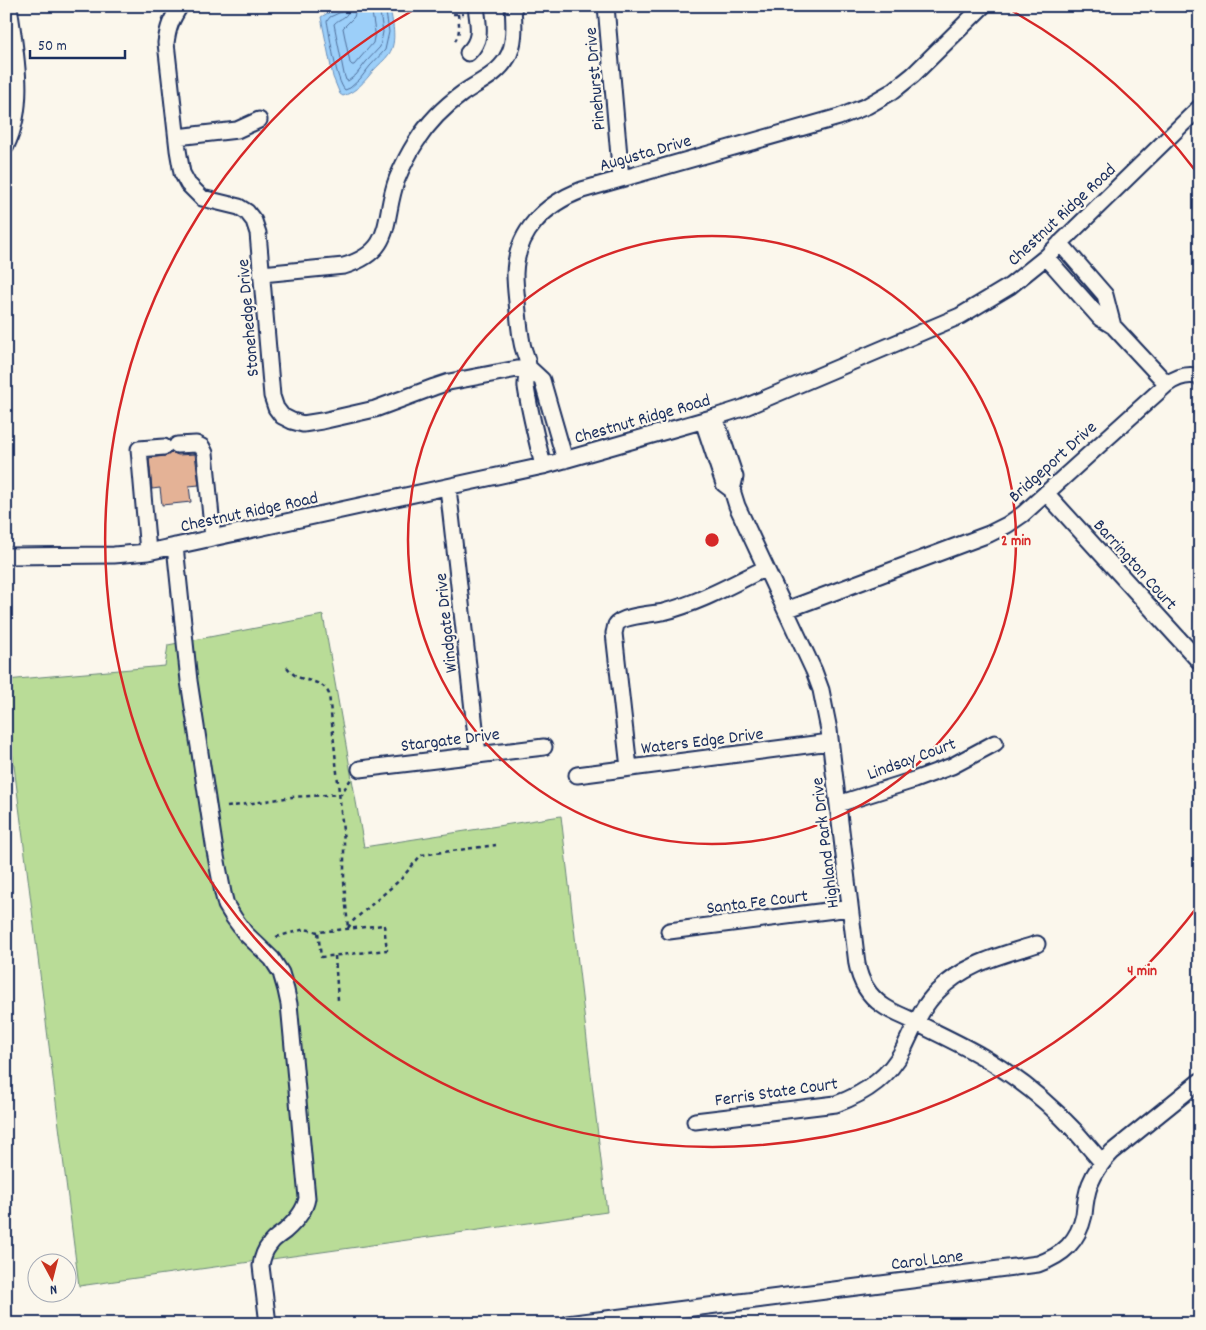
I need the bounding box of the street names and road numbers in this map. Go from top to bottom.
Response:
street label: Pinehurst Drive [580,26,613,131]
street label: Augusta Drive [597,129,695,179]
street label: Chestnut Ridge Road [1003,159,1122,273]
street label: Stonehedge Drive [232,258,267,378]
street label: Chestnut Ridge Road [572,389,714,452]
street label: Bridgeport Drive [1004,416,1103,509]
street label: Chestnut Ridge Road [178,487,321,540]
street label: Barrington Court [1086,515,1182,617]
street label: Windgate Drive [430,572,465,674]
street label: Stargate Drive [399,723,501,760]
street label: Waters Edge Drive [640,723,765,762]
street label: Lindsay Court [864,733,960,788]
street label: Highland Park Drive [806,776,847,910]
street label: Santa Fe Court [705,885,810,922]
street label: Ferris State Court [713,1072,840,1114]
street label: Carol Lane [890,1245,965,1278]

